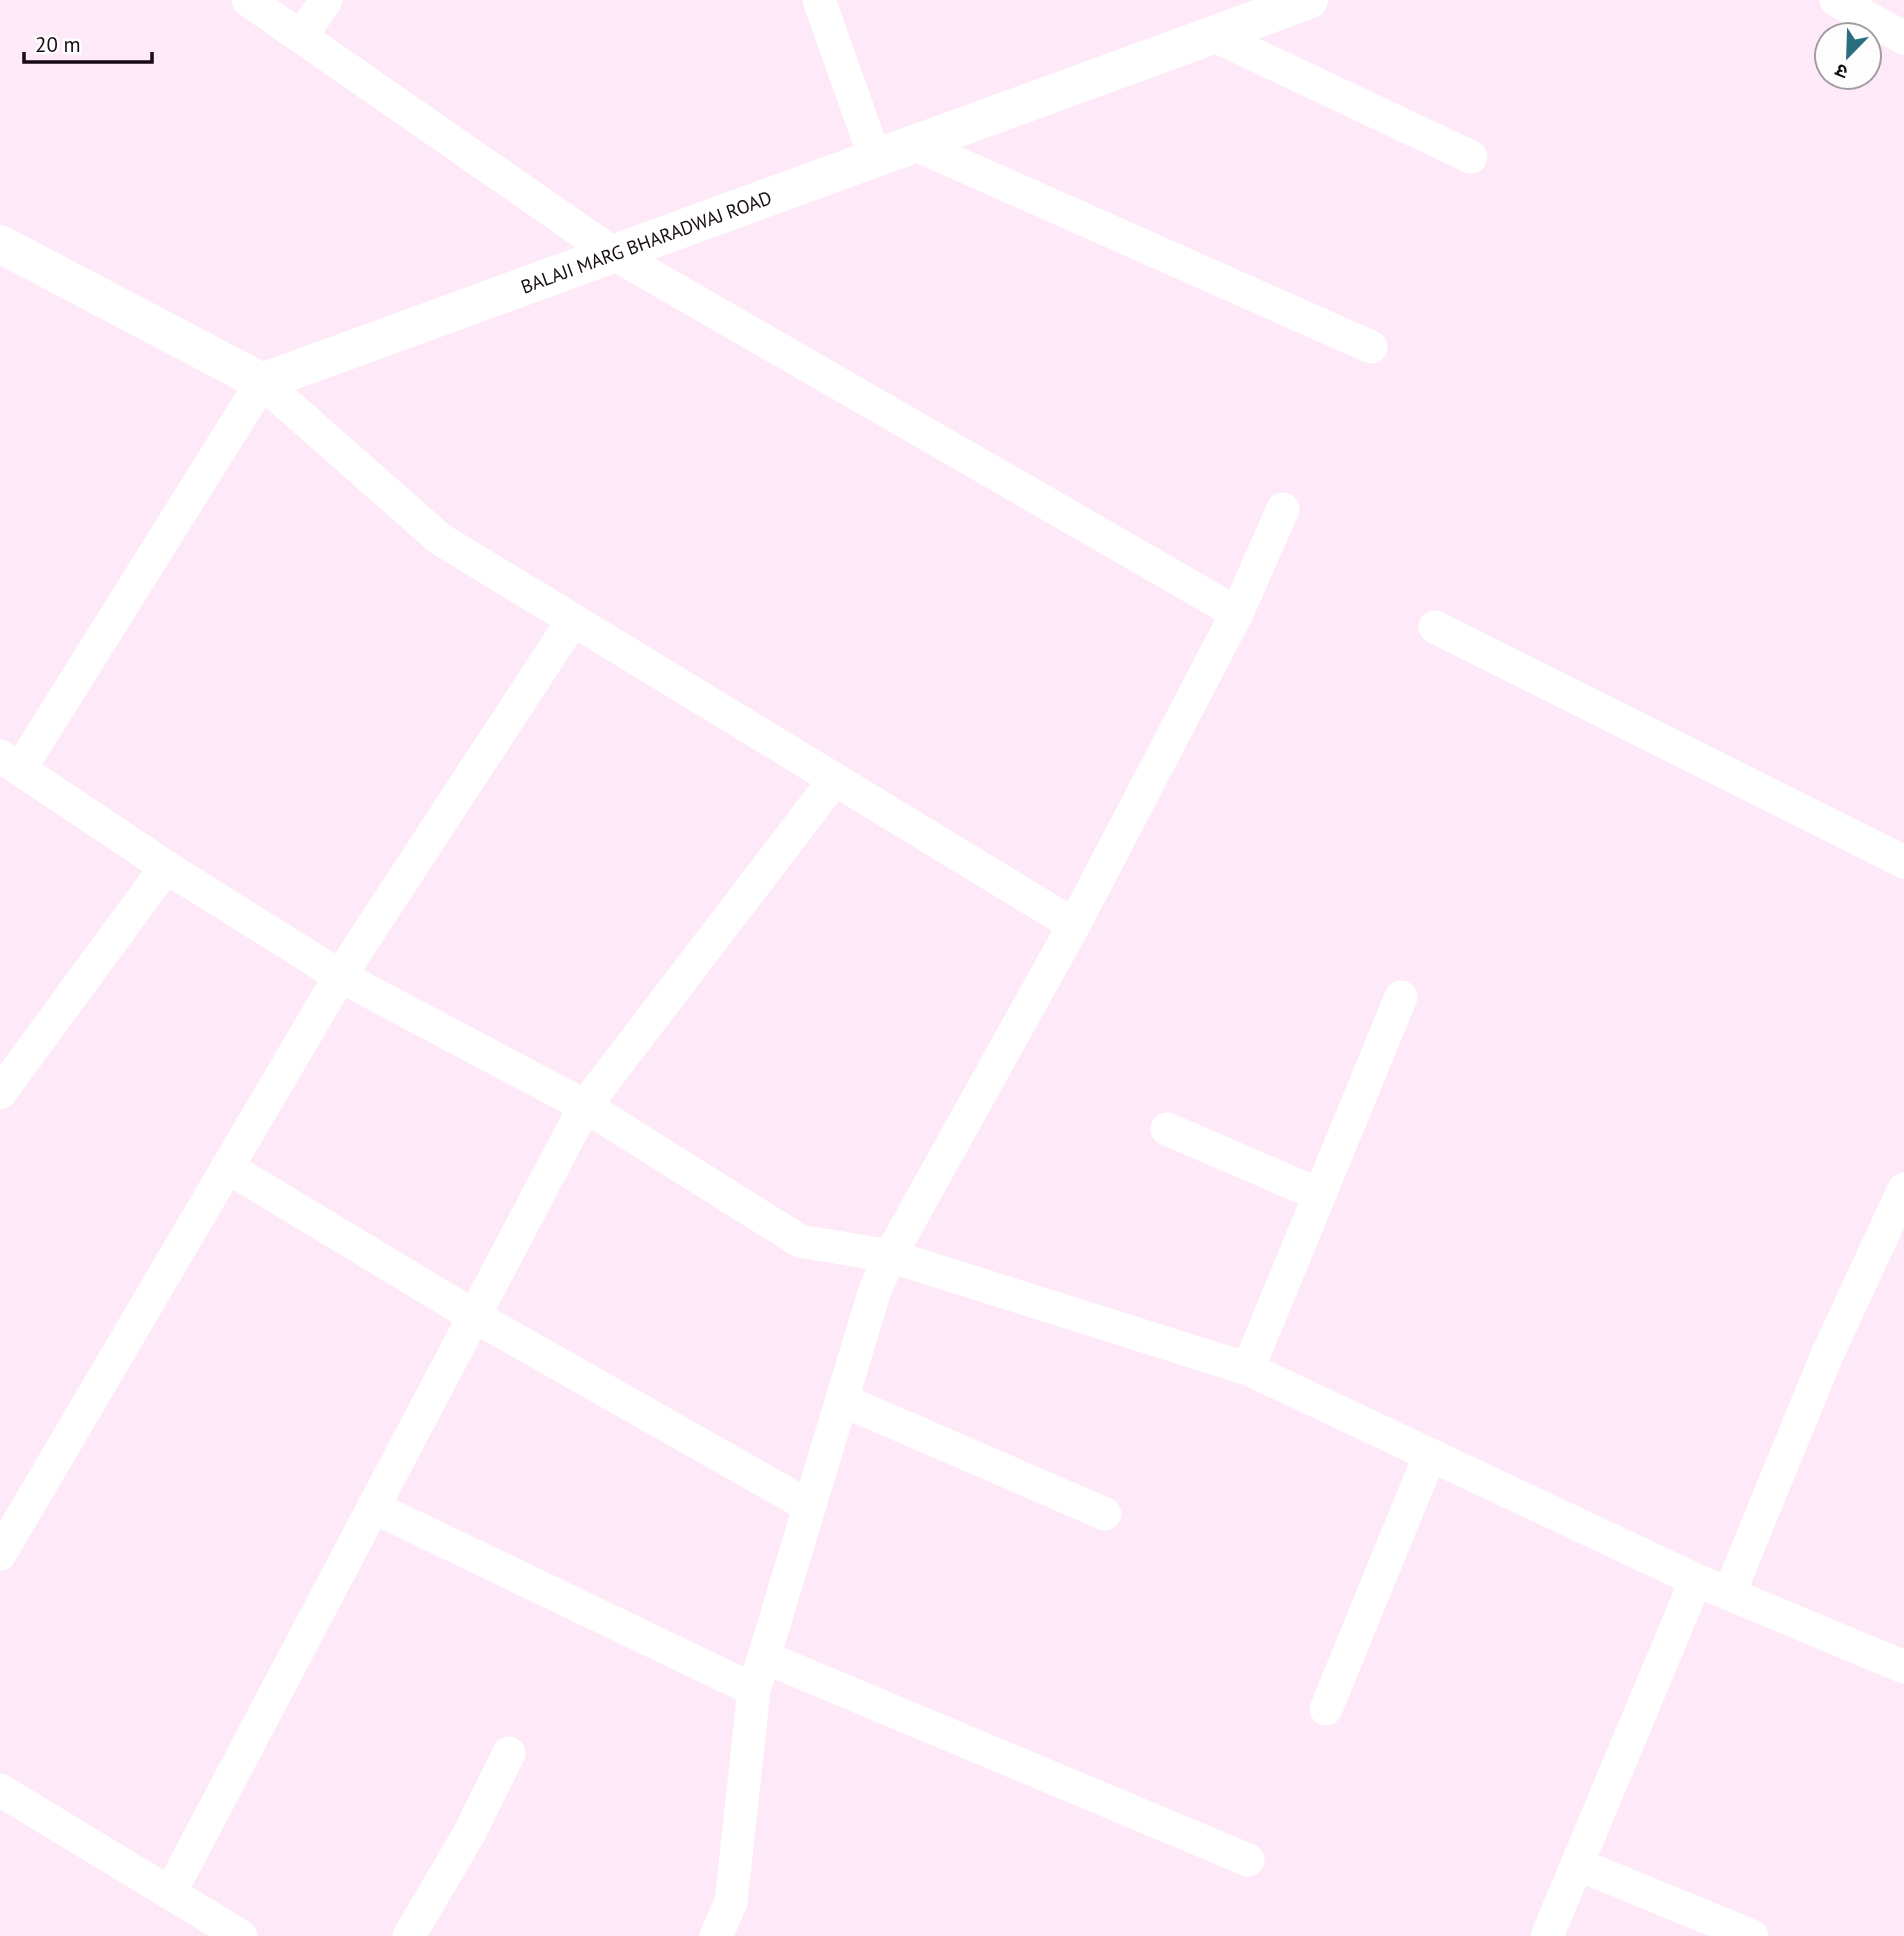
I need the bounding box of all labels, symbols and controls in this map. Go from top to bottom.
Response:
scale bar [24,21,152,65]
north arrow [1813,21,1883,91]
text: 20 m [35,31,81,58]
text: उ [1831,58,1851,85]
street label: BALAJI MARG BHARADWAJ ROAD [517,185,775,299]

